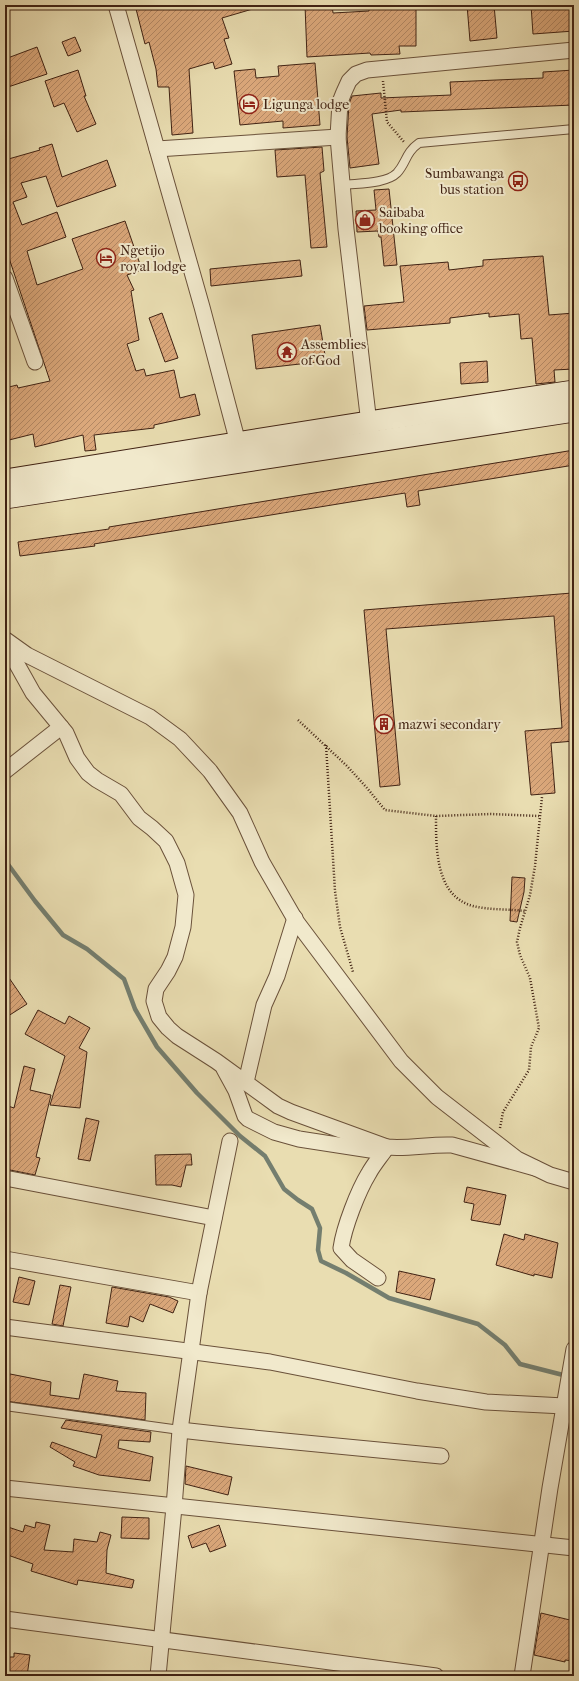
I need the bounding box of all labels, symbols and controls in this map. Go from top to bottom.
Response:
hotel icon: Ligunga lodge [238,93,260,115]
place label: Ligunga lodge [263,96,349,113]
place label: Sumbawanga bus station [425,165,505,198]
bus stop icon: Sumbawanga bus station [507,170,529,192]
place label: Saibaba booking office [378,204,463,237]
shop icon: Saibaba booking office [354,209,376,231]
place label: Ngetijo royal lodge [120,242,186,275]
hotel icon: Ngetijo royal lodge [95,247,117,269]
place label: Assemblies of God [300,336,366,369]
temple icon: Assemblies of God [276,341,298,363]
building icon: mazwi secondary [373,713,395,735]
place label: mazwi secondary [398,716,501,733]

